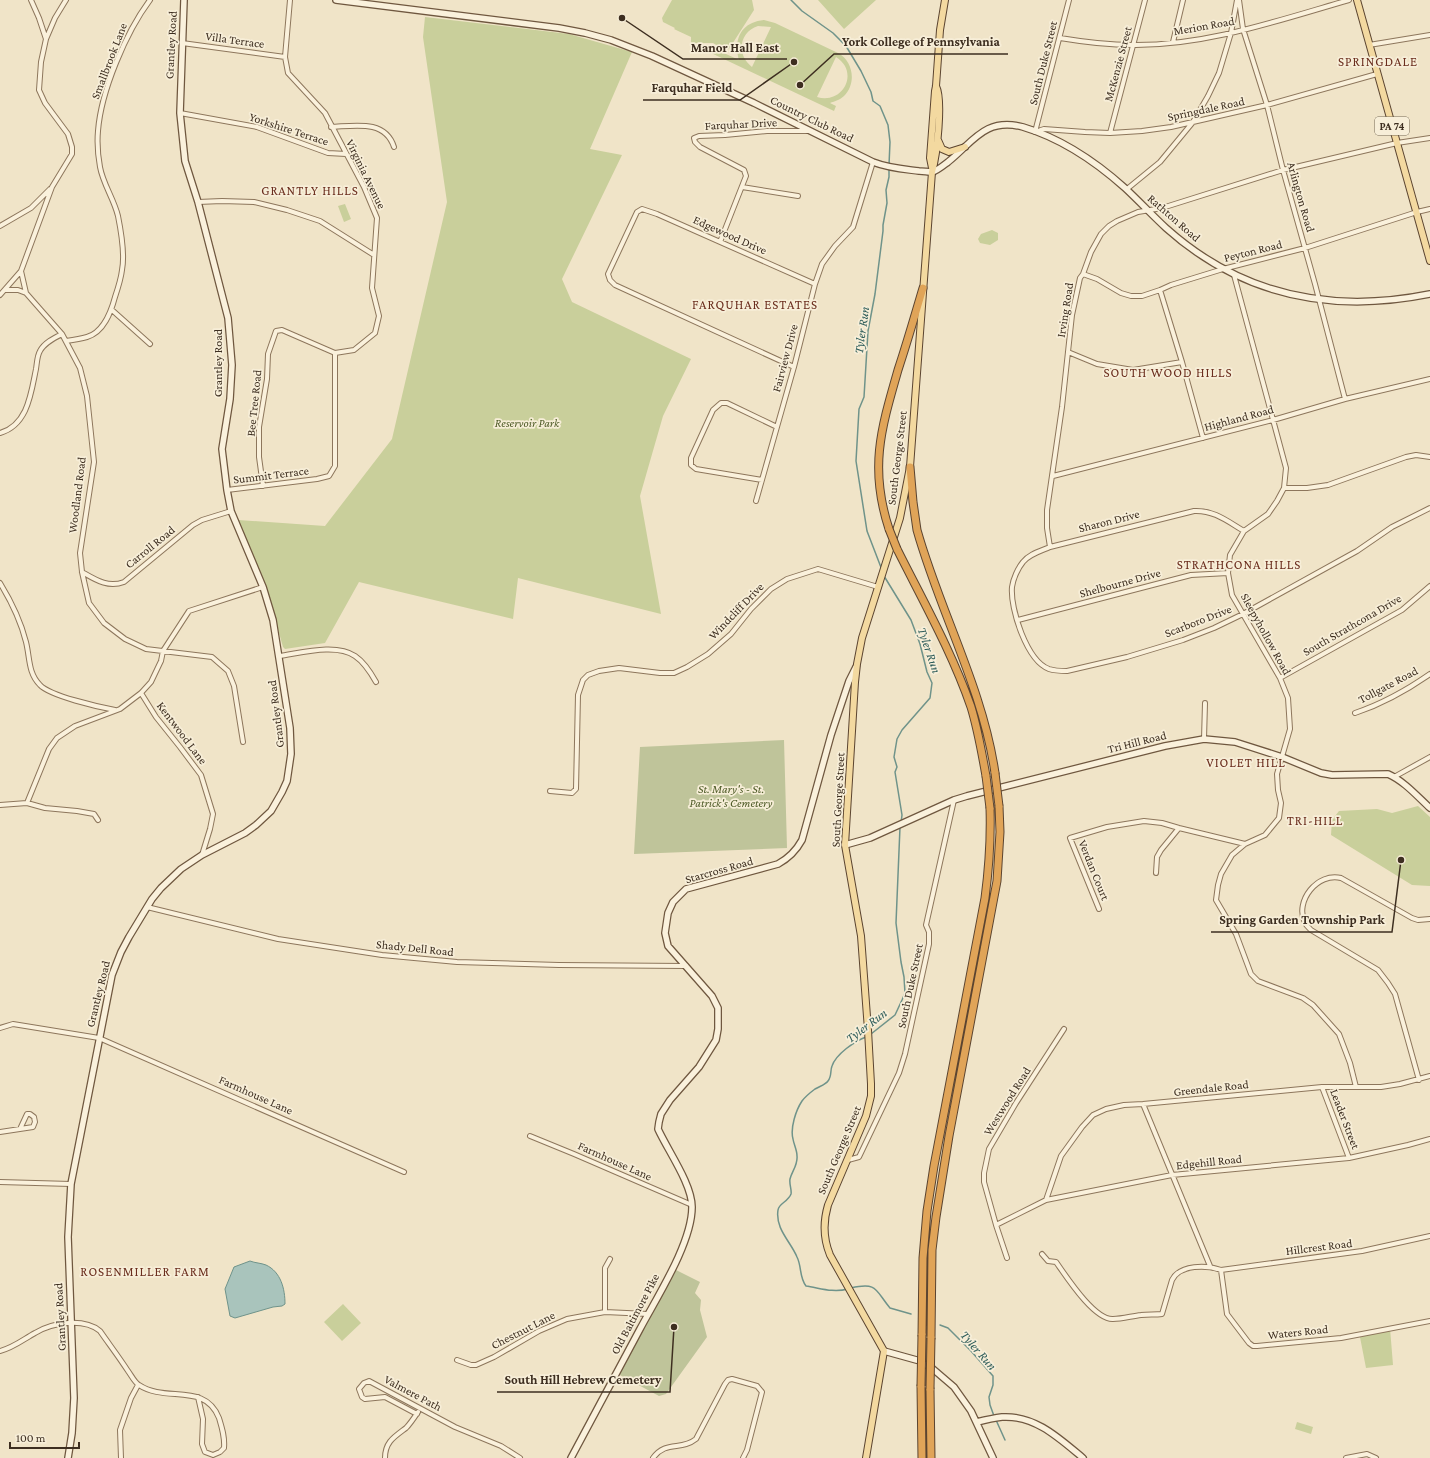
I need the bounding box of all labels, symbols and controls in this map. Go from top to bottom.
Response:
street label: Grantley Road [162,10,180,79]
street label: Merion Road [1172,14,1236,38]
street label: South Duke Street [1026,18,1060,107]
street label: Smallbrook Lane [88,21,130,101]
street label: McKenzie Street [1101,24,1135,103]
street label: Villa Terrace [205,29,265,51]
callout: York College of Pennsylvania [834,29,1008,54]
callout: Manor Hall East [683,34,787,59]
text: York College of Pennsylvania [842,34,1001,49]
text: Manor Hall East [691,40,780,55]
district label: SPRINGDALE [1338,54,1418,69]
callout: Farquhar Field [643,75,740,100]
text: Farquhar Field [652,80,732,95]
street label: Country Club Road [768,93,857,146]
street label: Springdale Road [1166,94,1246,124]
street label: Yorkshire Terrace [248,110,330,148]
street label: Farquhar Drive [705,115,777,133]
road number: PA 74 [1375,117,1409,135]
street label: Virginia Avenue [343,137,389,211]
street label: Arlington Road [1284,160,1318,234]
district label: GRANTLY HILLS [261,183,359,198]
street label: Rathton Road [1145,191,1204,245]
street label: Edgewood Drive [691,213,769,257]
street label: Peyton Road [1222,237,1284,265]
street label: Irving Road [1054,281,1076,338]
district label: FARQUHAR ESTATES [692,297,818,312]
water label: Tyler Run [851,305,872,355]
street label: Fairview Drive [769,323,801,393]
street label: Grantley Road [211,328,225,397]
district label: SOUTH WOOD HILLS [1104,365,1233,380]
street label: Bee Tree Road [244,368,265,437]
street label: Highland Road [1203,402,1276,434]
street label: South George Street [884,409,910,506]
park label: Reservoir Park [495,416,560,430]
street label: Woodland Road [65,455,89,534]
street label: Summit Terrace [232,463,310,487]
street label: Sharon Drive [1077,507,1141,535]
street label: Carroll Road [122,522,178,571]
district label: STRATHCONA HILLS [1177,557,1301,572]
street label: Shelbourne Drive [1078,565,1162,601]
street label: Windcliff Drive [705,580,767,642]
street label: Sleepyhollow Road [1238,591,1295,678]
street label: South Strathcona Drive [1300,591,1404,659]
street label: Scarboro Drive [1162,602,1234,640]
water label: Tyler Run [915,625,944,675]
street label: Tollgate Road [1356,663,1421,707]
street label: Grantley Road [265,679,287,749]
street label: Kentwood Lane [154,699,210,767]
street label: Tri Hill Road [1106,728,1168,756]
street label: South George Street [829,751,848,848]
district label: VIOLET HILL [1206,755,1286,770]
park label: St. Mary's - St. Patrick's Cemetery [690,782,772,810]
district label: TRI-HILL [1287,813,1343,828]
street label: Verdan Court [1076,838,1113,903]
street label: Starcross Road [683,853,755,886]
callout: Spring Garden Township Park [1211,907,1392,932]
text: Spring Garden Township Park [1219,912,1386,927]
street label: Shady Dell Road [376,937,455,959]
street label: South Duke Street [894,941,926,1030]
street label: Grantley Road [83,959,113,1029]
water label: Tyler Run [843,1005,890,1046]
street label: Westwood Road [980,1064,1034,1138]
street label: Farmhouse Lane [217,1072,295,1118]
street label: Greendale Road [1173,1077,1250,1099]
street label: Leader Street [1327,1087,1363,1152]
street label: South George Street [814,1103,864,1196]
street label: Farmhouse Lane [576,1138,654,1184]
street label: Edgehill Road [1175,1152,1243,1172]
street label: Hillcrest Road [1285,1236,1354,1258]
district label: ROSENMILLER FARM [80,1264,210,1279]
street label: Old Baltimore Pike [608,1271,662,1357]
street label: Grantley Road [51,1282,69,1351]
street label: Chestnut Lane [489,1308,557,1352]
street label: Waters Road [1267,1322,1330,1342]
water label: Tyler Run [957,1327,1000,1374]
callout: South Hill Hebrew Cemetery [497,1367,670,1392]
street label: Valmere Path [382,1372,445,1414]
text: South Hill Hebrew Cemetery [505,1372,662,1387]
scale bar [10,1424,79,1450]
text: 100 m [16,1431,46,1445]

